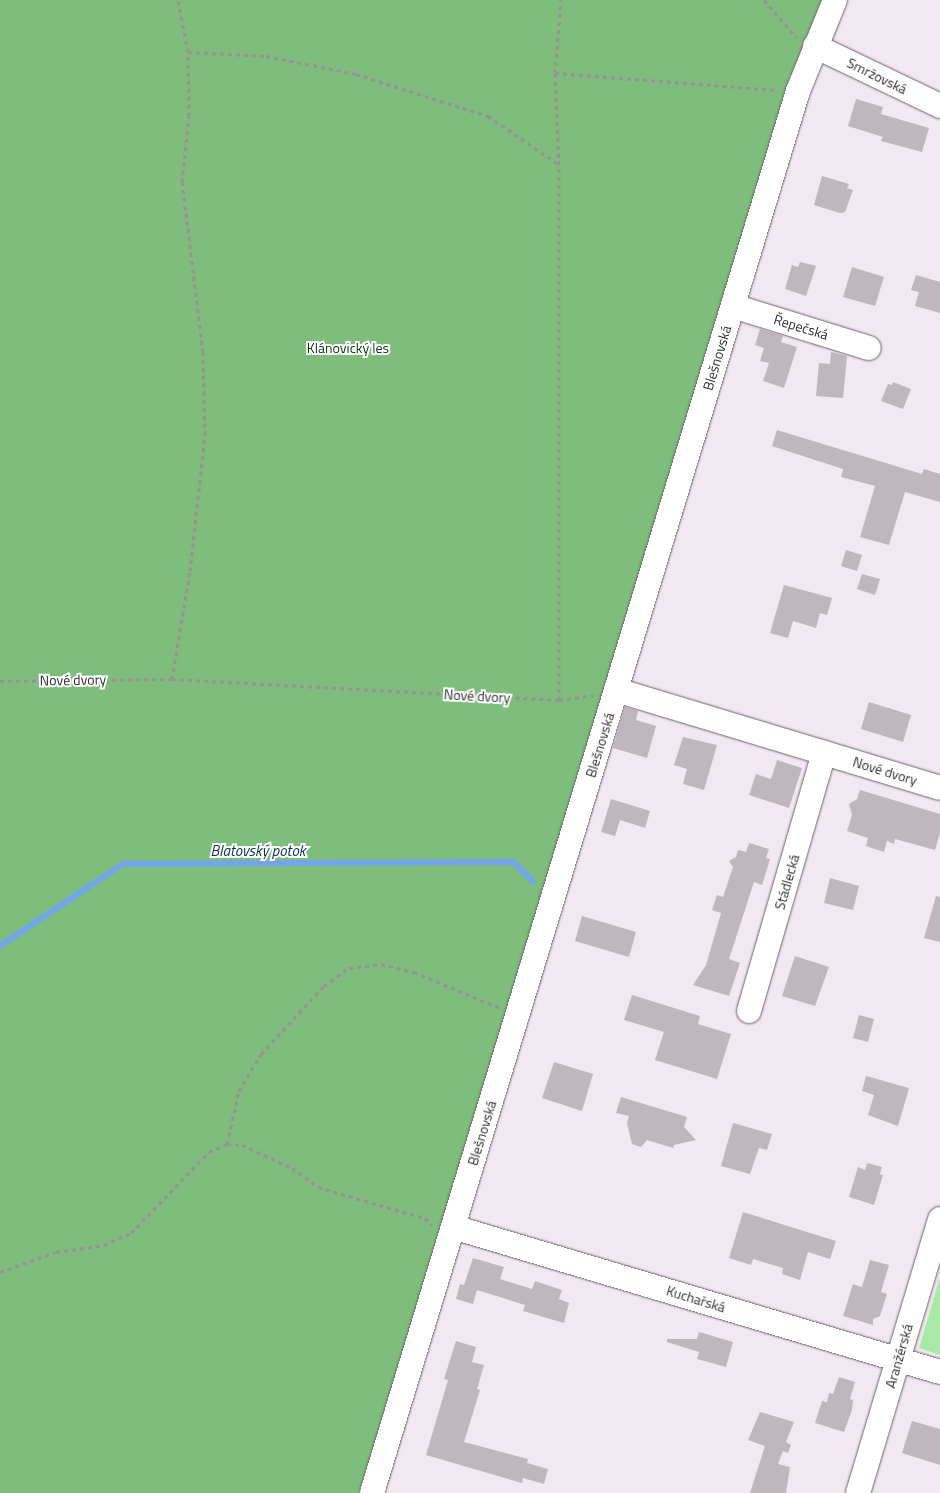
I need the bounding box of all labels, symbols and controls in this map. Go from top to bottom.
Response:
street label: Smržovská [844,54,910,98]
street label: Řepečská [772,311,830,343]
street label: Blešnovská [699,323,735,393]
park label: Klánovický les [307,340,389,356]
street label: Nové dvory [40,671,106,689]
street label: Nové dvory [443,686,511,706]
street label: Blešnovská [582,710,618,780]
street label: Nové dvory [851,753,919,789]
water label: Blatovský potok [211,842,305,860]
street label: Stádlecká [771,852,803,912]
street label: Blešnovská [464,1098,500,1168]
street label: Kuchařská [664,1282,728,1316]
street label: Aranžérská [882,1322,916,1390]

